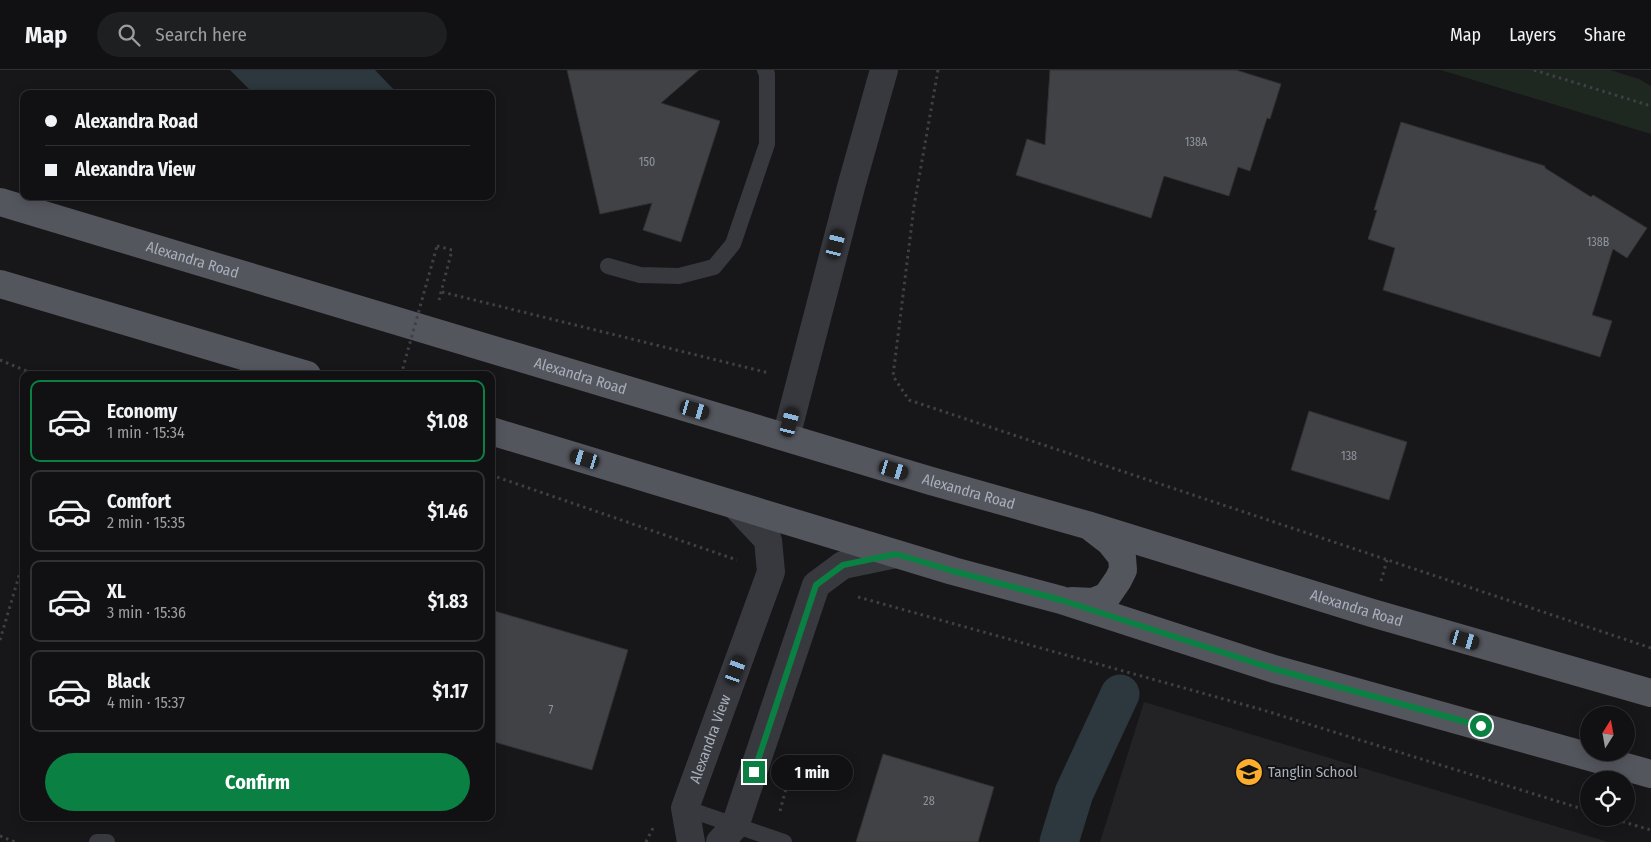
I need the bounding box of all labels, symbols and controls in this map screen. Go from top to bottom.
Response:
search box [97,12,447,57]
text: Map [25,21,67,49]
icon: search [115,21,143,49]
text: Search here [155,23,247,46]
text: Map [1450,24,1481,46]
text: Layers [1509,24,1556,46]
text: Share [1584,24,1626,46]
text: Alexandra Road [75,110,198,133]
house number: 138A [1185,135,1208,149]
house number: 150 [639,155,655,169]
text: Alexandra View [75,158,196,181]
car [825,228,846,260]
house number: 138B [1587,235,1610,249]
street label: Alexandra Road [144,237,241,282]
street label: Alexandra Road [532,354,629,398]
icon: car [47,399,92,444]
car [678,399,711,421]
text: Economy [107,400,177,423]
car [779,406,800,438]
text: $1.08 [427,410,468,433]
text: 1 min · 15:34 [107,423,185,442]
car [568,447,601,471]
house number: 138 [1341,449,1357,463]
car [877,458,910,482]
street label: Alexandra Road [920,470,1017,513]
icon: car [47,489,92,534]
text: Comfort [107,490,171,513]
text: $1.46 [428,500,468,523]
text: 2 min · 15:35 [107,513,185,532]
icon: car [47,579,92,624]
text: XL [107,580,126,603]
street label: Alexandra Road [1308,586,1405,630]
text: $1.83 [428,590,468,613]
text: 3 min · 15:36 [107,603,186,622]
car [1448,629,1481,651]
car [723,653,748,687]
icon: car [47,669,92,714]
text: Black [107,670,150,693]
text: $1.17 [433,680,468,703]
street label: Alexandra View [686,692,735,786]
text: 4 min · 15:37 [107,693,185,712]
house number: 7 [549,703,554,717]
north arrow [1580,706,1635,761]
map controls [1580,706,1635,826]
route start [1470,715,1492,737]
button: Confirm [45,753,470,811]
callout: 1 min [772,754,854,790]
school or university icon: Tanglin School [1234,757,1264,787]
route end [743,761,765,783]
text: 1 min [795,763,829,782]
place label: Tanglin School [1268,763,1357,781]
button: locate [1580,771,1635,826]
house number: 28 [923,794,935,808]

